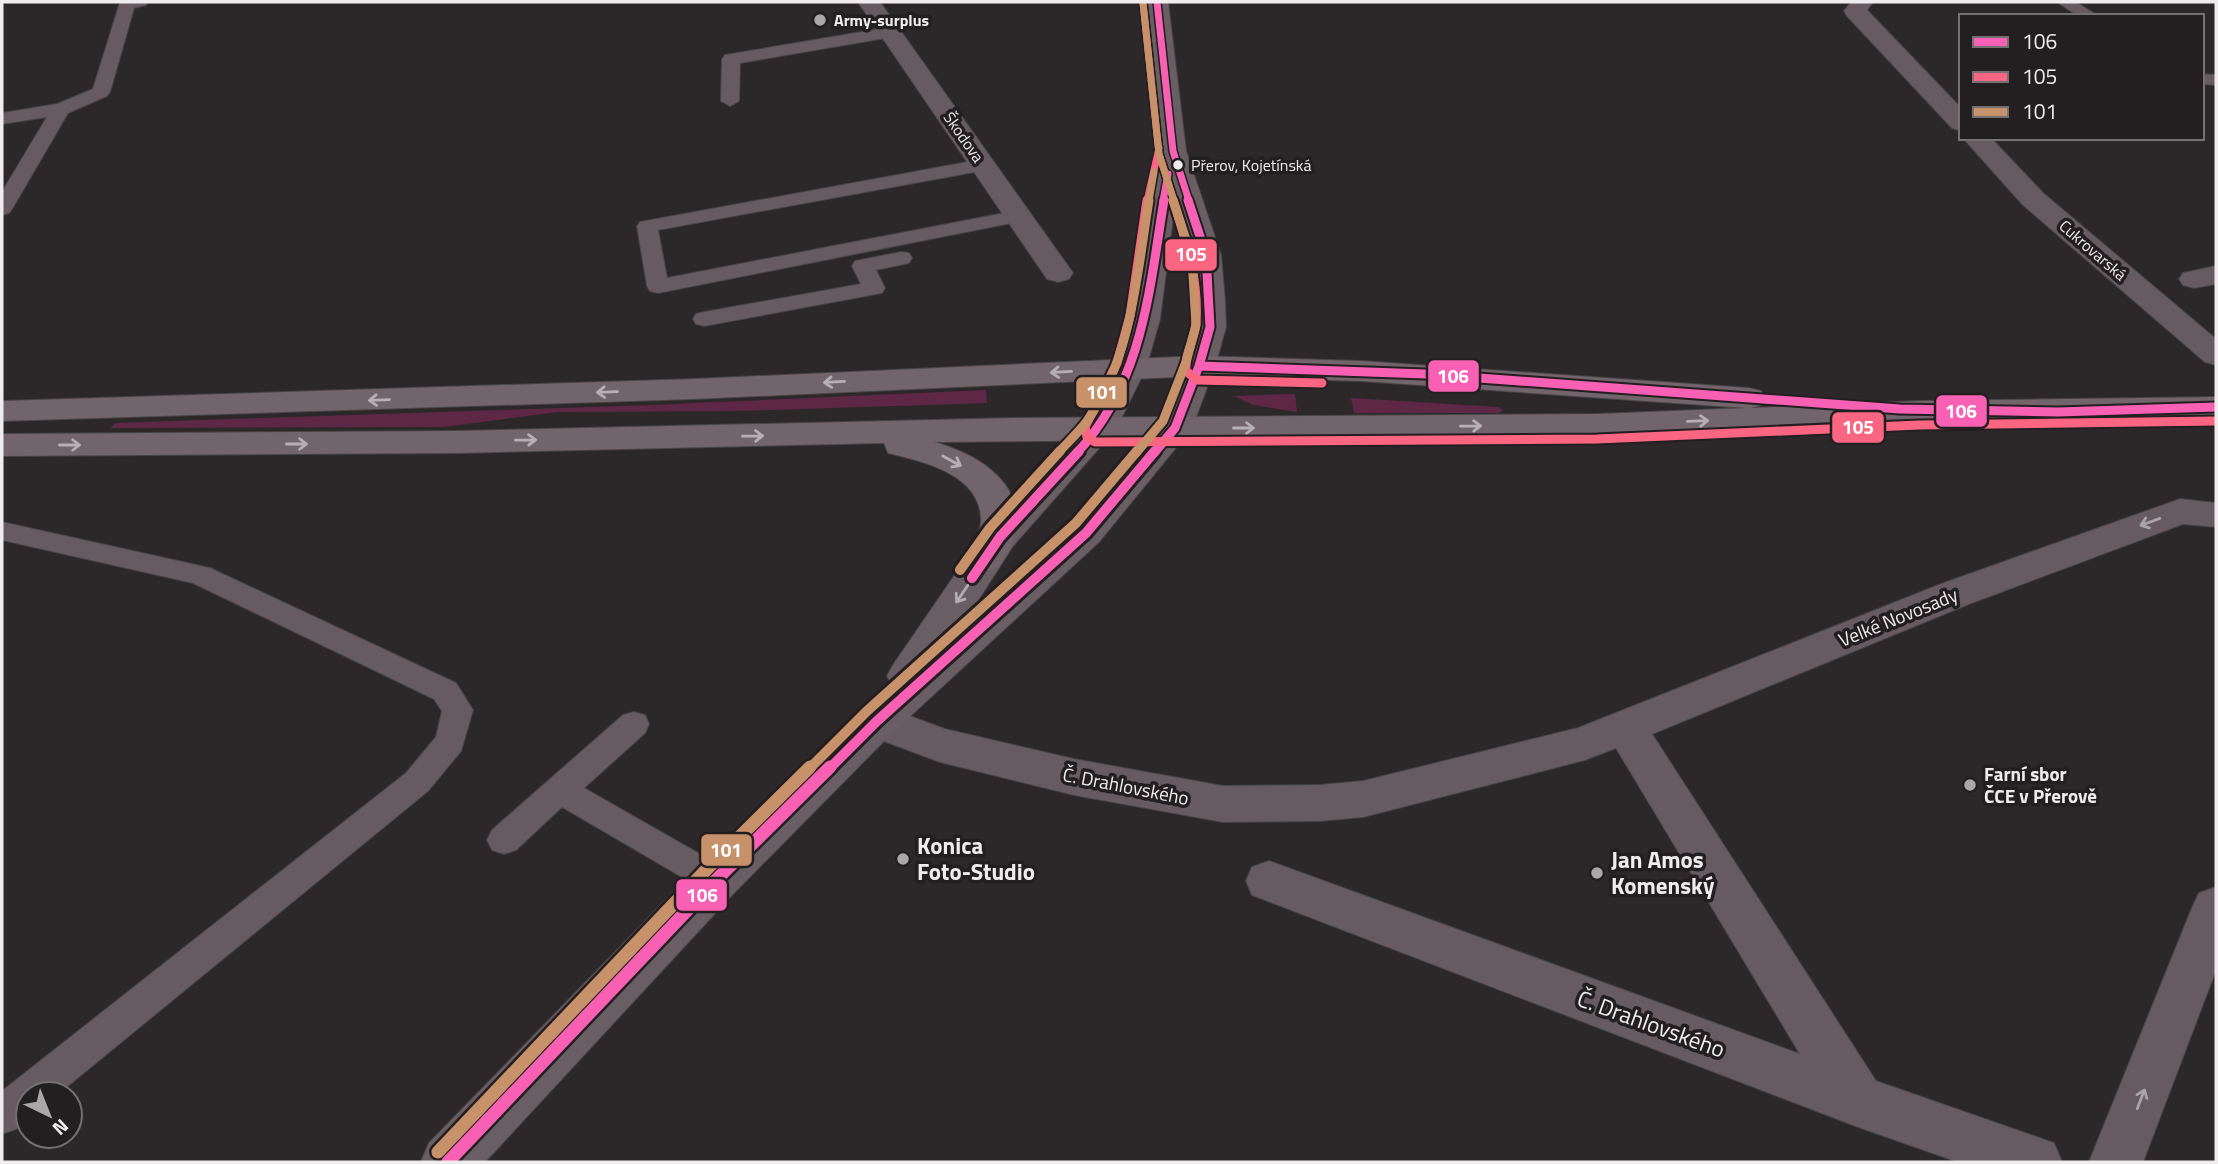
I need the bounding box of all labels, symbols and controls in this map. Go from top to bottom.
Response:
place label: Army-surplus [834,8,929,32]
marker: Army-surplus [812,12,828,28]
legend [1959,14,2204,140]
text: 106 [2022,25,2057,57]
text: 105 [2022,60,2057,92]
text: 101 [2022,95,2057,127]
street label: Škodova [938,107,990,167]
place label: Přerov, Kojetínská [1191,153,1311,177]
marker: Přerov, Kojetínská [1171,158,1185,172]
street label: Cukrovarská [2054,214,2132,286]
line badge: 105 [1164,238,1218,272]
text: 105 [1175,239,1207,268]
line badge: 106 [1427,359,1480,393]
text: 106 [1437,361,1469,390]
one-way arrow [1051,366,1073,379]
one-way arrow [823,376,846,389]
line badge: 101 [1075,376,1128,409]
text: 101 [1086,377,1118,406]
one-way arrow [596,385,619,398]
one-way arrow [368,393,391,406]
line badge: 106 [1935,394,1988,428]
text: 106 [1945,396,1977,425]
line badge: 105 [1831,411,1885,444]
text: 105 [1842,412,1874,441]
one-way arrow [1687,414,1710,427]
one-way arrow [1459,419,1482,433]
one-way arrow [1232,421,1255,435]
one-way arrow [742,429,765,443]
one-way arrow [514,433,537,447]
one-way arrow [286,437,309,451]
one-way arrow [58,438,81,452]
one-way arrow [942,454,962,468]
one-way arrow [2140,517,2162,529]
street label: Velké Novosady [1834,579,1962,654]
one-way arrow [955,584,969,603]
street label: Č. Drahlovského [1061,759,1192,812]
place label: Farní sbor ČCE v Přerově [1984,759,2097,810]
marker: Farní sbor ČCE v Přerově [1962,777,1978,793]
place label: Konica Foto-Studio [917,828,1035,889]
line badge: 101 [700,833,753,867]
text: 101 [710,835,742,864]
place label: Jan Amos Komenský [1611,842,1715,903]
marker: Konica Foto-Studio [895,851,911,867]
marker: Jan Amos Komenský [1589,865,1605,881]
line badge: 106 [675,878,728,912]
text: 106 [686,880,718,909]
street label: Č. Drahlovského [1572,981,1730,1066]
north arrow [14,1080,84,1150]
one-way arrow [2136,1088,2149,1110]
text: N [46,1113,76,1143]

